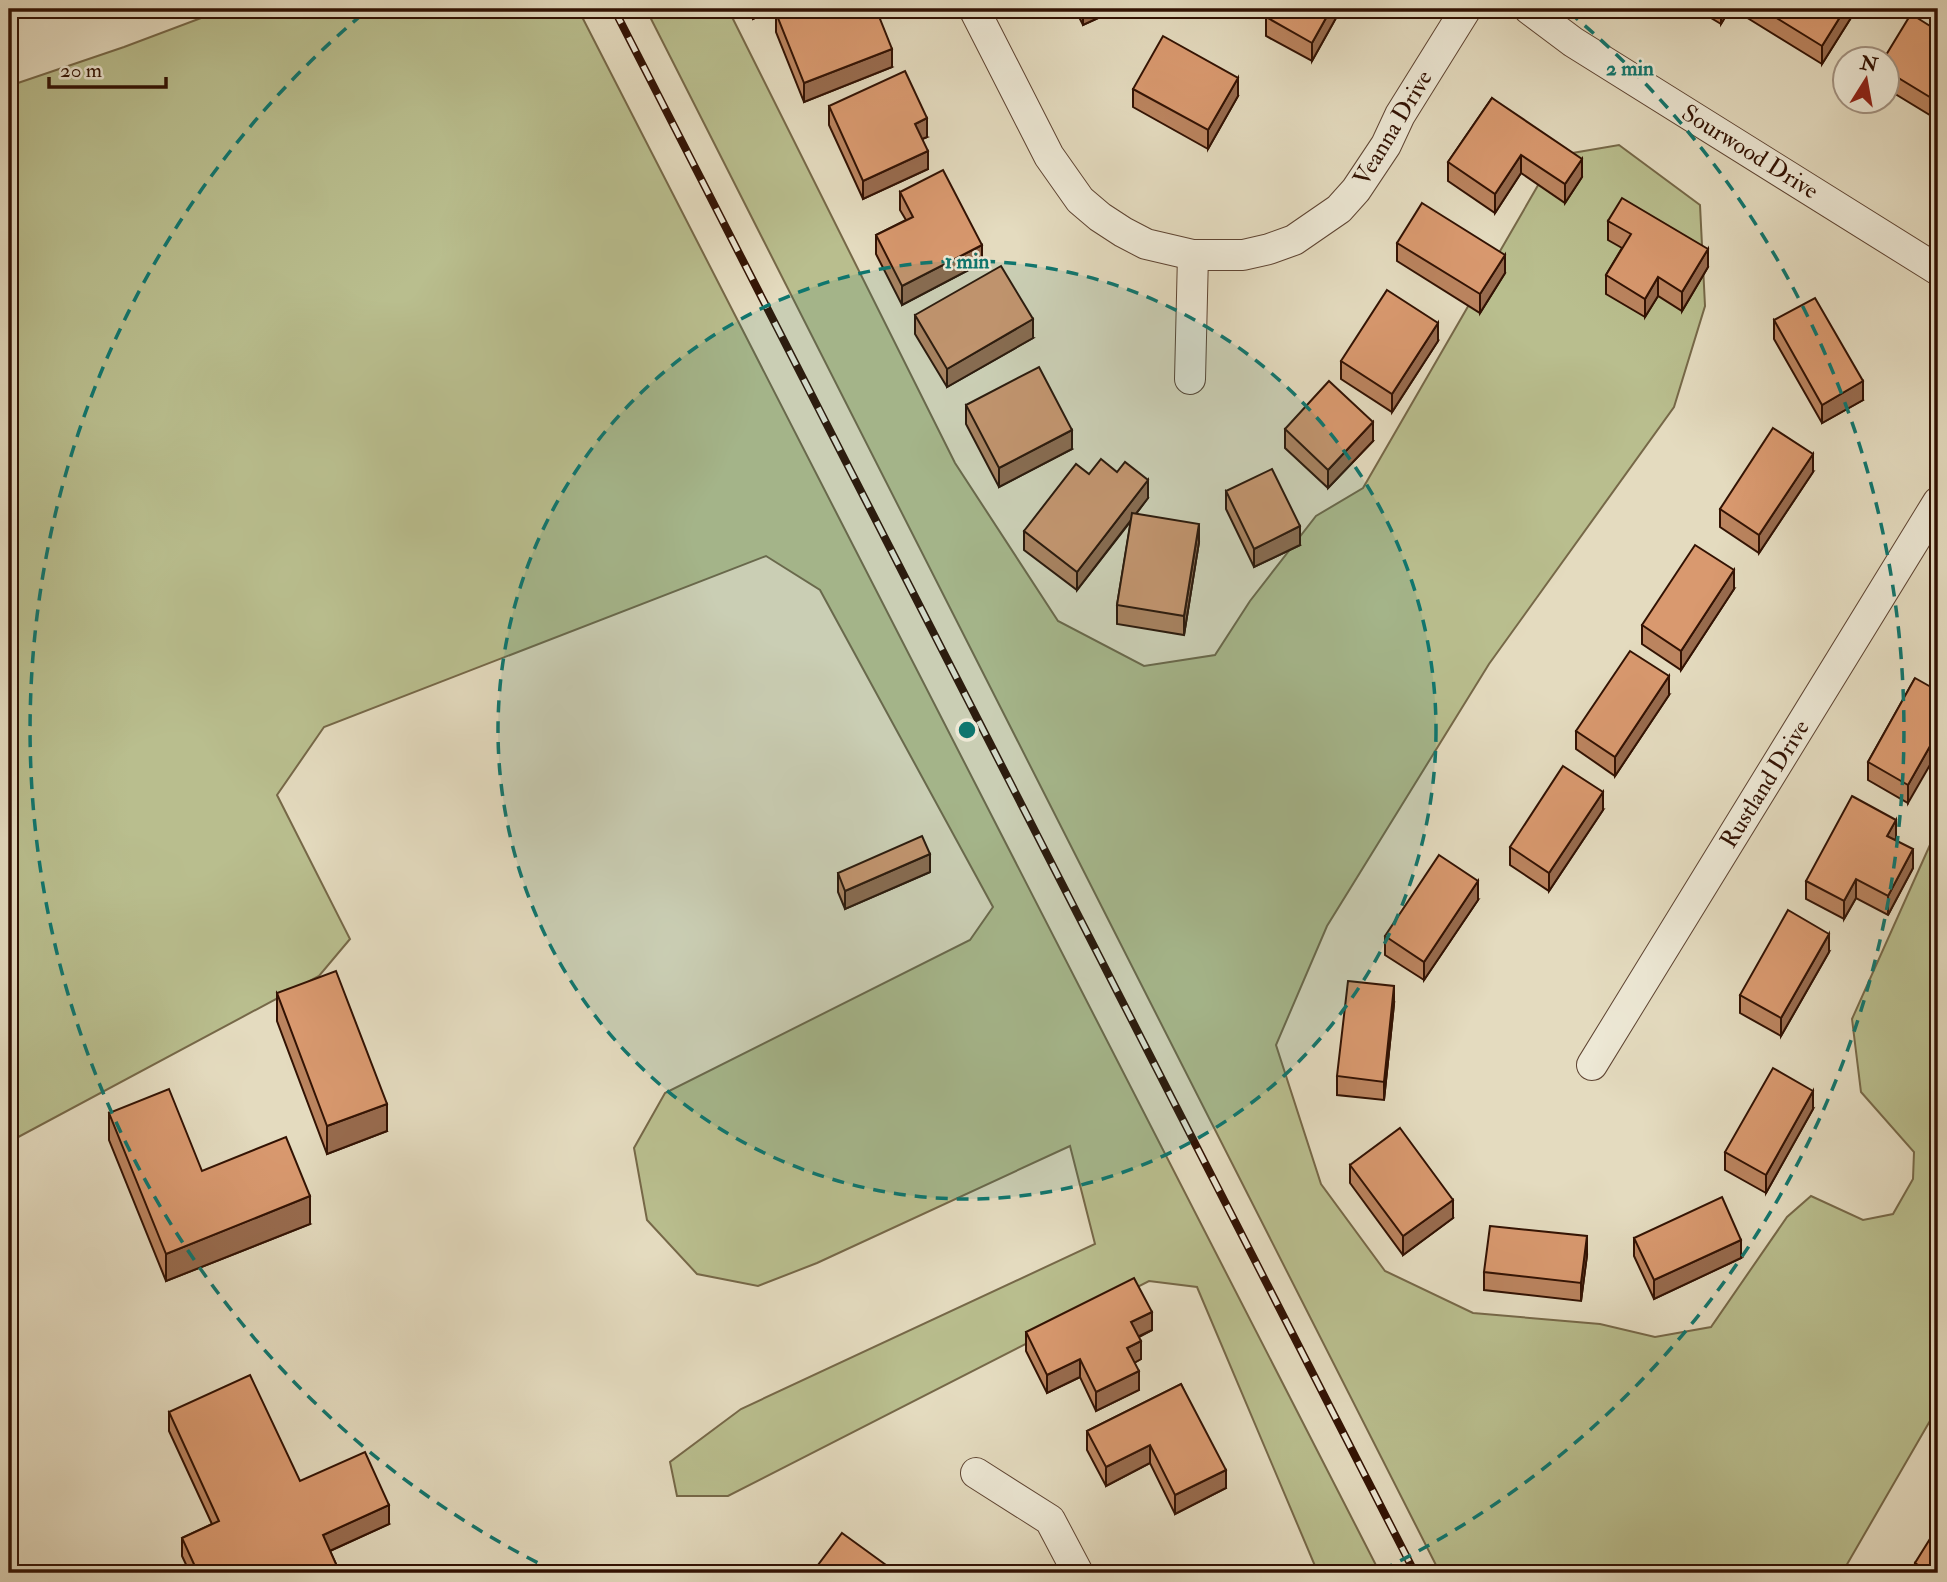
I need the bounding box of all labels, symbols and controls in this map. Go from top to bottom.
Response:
scale bar [49,46,166,90]
north arrow [1832,46,1902,116]
text: N [1857,51,1881,78]
text: 2 min [1606,55,1654,82]
text: 20 m [60,57,102,84]
street label: Veanna Drive [1346,65,1440,191]
street label: Sourwood Drive [1676,98,1824,206]
text: 1 min [945,248,989,275]
street label: Rustland Drive [1713,714,1817,854]
centre of rings [955,718,979,742]

